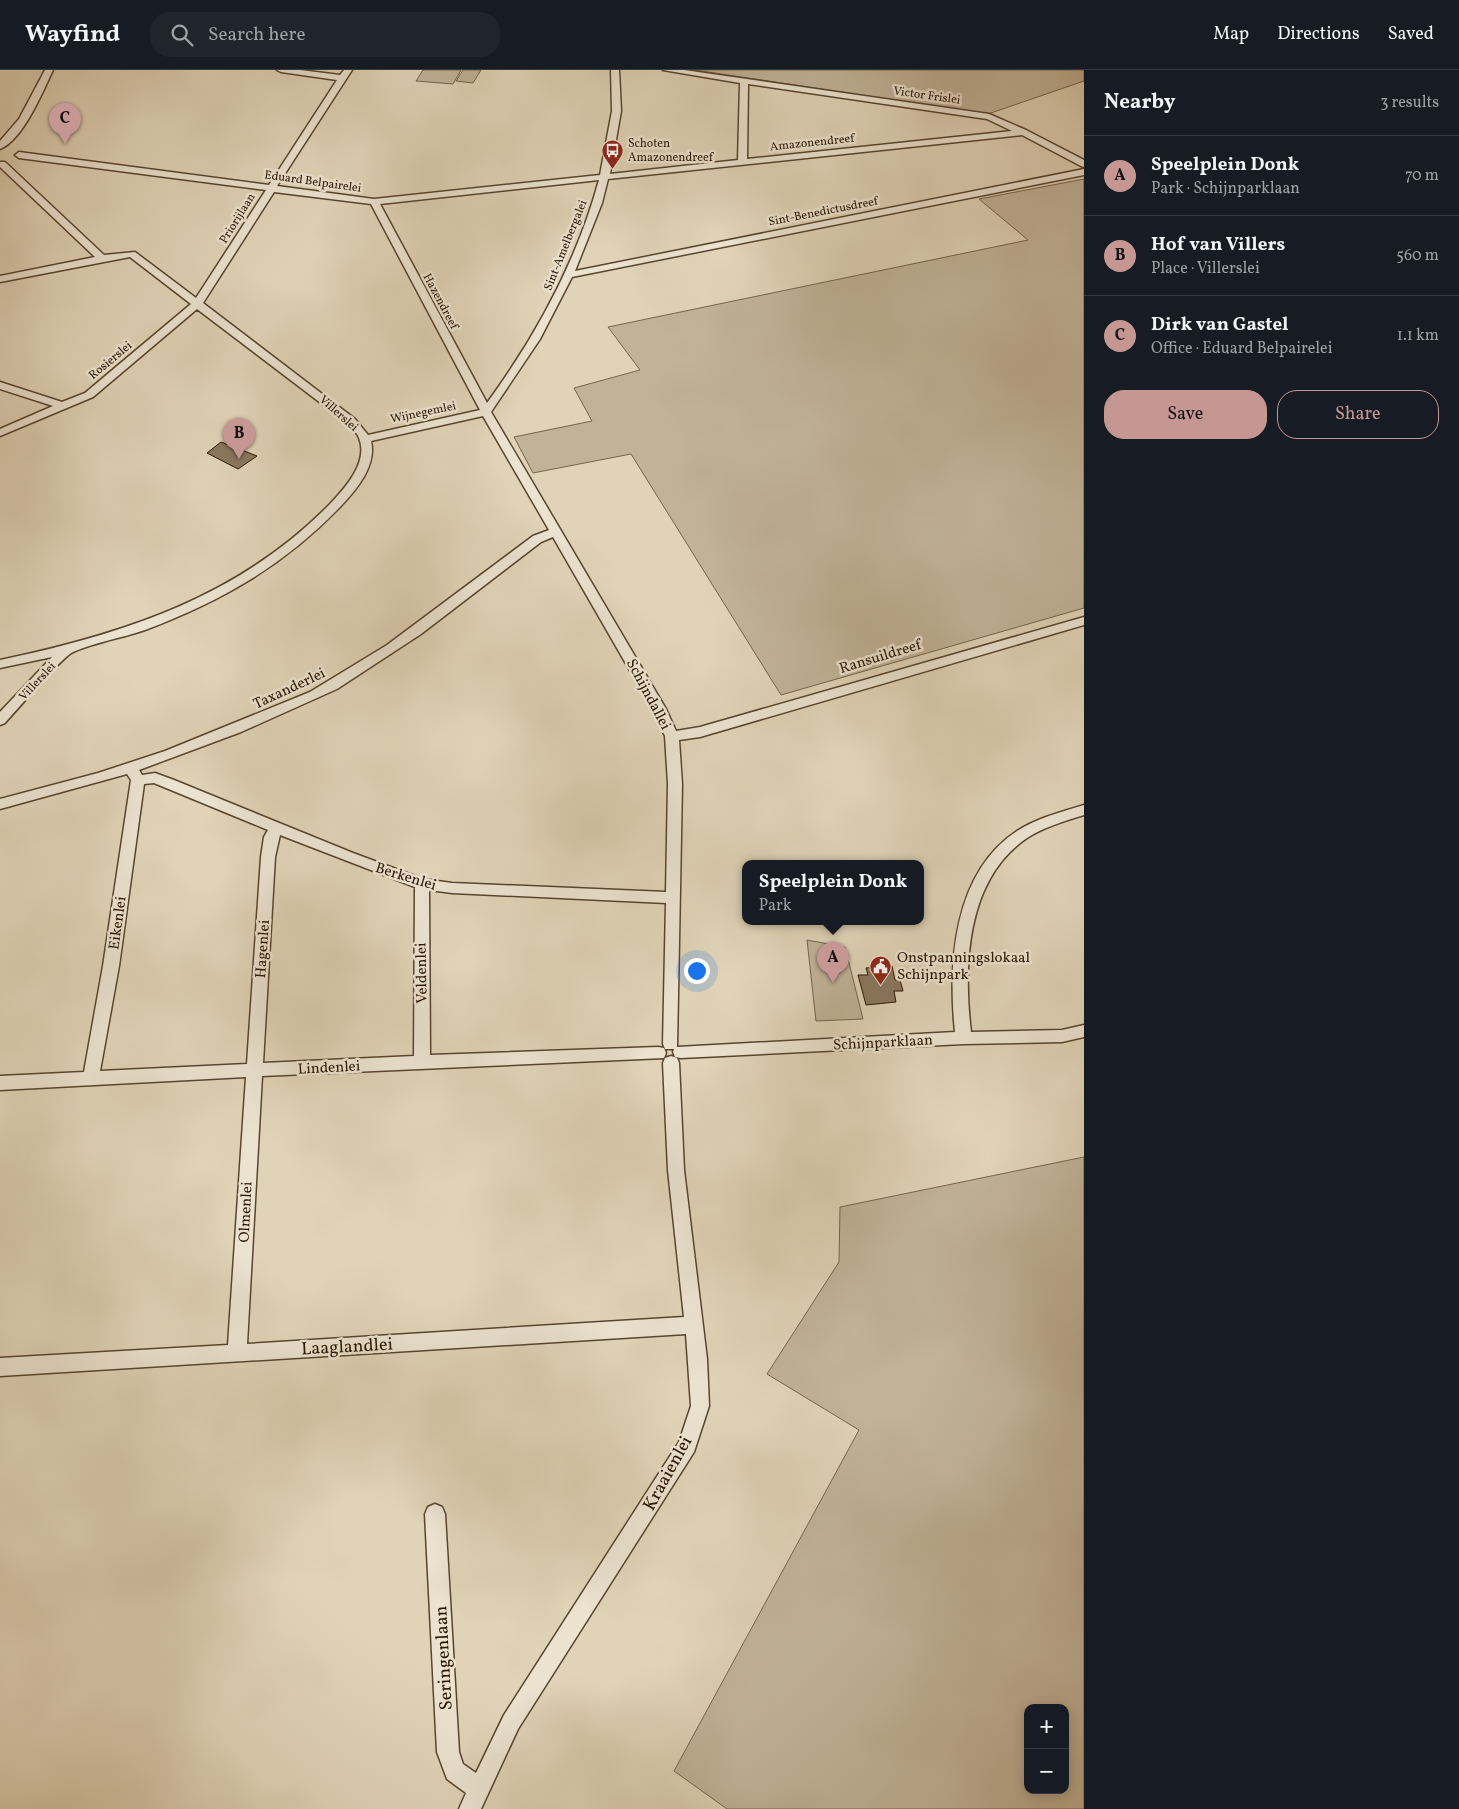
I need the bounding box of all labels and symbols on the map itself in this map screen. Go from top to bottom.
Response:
street label: Victor Frislei [892,83,962,109]
pin: C [49,103,81,144]
street label: Amazonendreef [769,130,857,155]
place label: Schoten Amazonendreef [628,136,715,166]
bus stop icon: Schoten Amazonendreef [600,138,624,169]
street label: Eduard Belpairelei [263,167,363,197]
street label: Priorijlaan [216,190,260,247]
street label: Sint-Benedictusdreef [767,193,881,230]
street label: Sint-Amelbergalei [540,197,592,293]
street label: Hazendreef [419,271,462,334]
street label: Rosierslei [86,338,136,384]
street label: Villerslei [315,392,361,436]
street label: Wijnegemlei [389,398,458,428]
pin: B [223,418,255,459]
street label: Ransuildreef [837,634,926,680]
street label: Schijndallei [620,655,675,734]
street label: Villerslei [16,659,60,704]
street label: Taxanderlei [250,663,329,715]
street label: Berkenlei [372,858,439,897]
street label: Eikenlei [104,895,133,951]
street label: Hagenlei [251,919,276,979]
street label: Veldenlei [411,942,434,1004]
pin: A [817,942,849,983]
place label: Onstpanningslokaal Schijnpark [897,948,1030,986]
public building icon: Onstpanningslokaal Schijnpark [869,954,893,985]
your location [684,958,710,984]
street label: Schijnparklaan [833,1030,934,1057]
street label: Lindenlei [297,1056,361,1081]
street label: Olmenlei [234,1181,259,1243]
street label: Laaglandlei [301,1333,394,1362]
street label: Kraaienlei [638,1432,699,1516]
street label: Seringenlaan [429,1605,460,1711]

